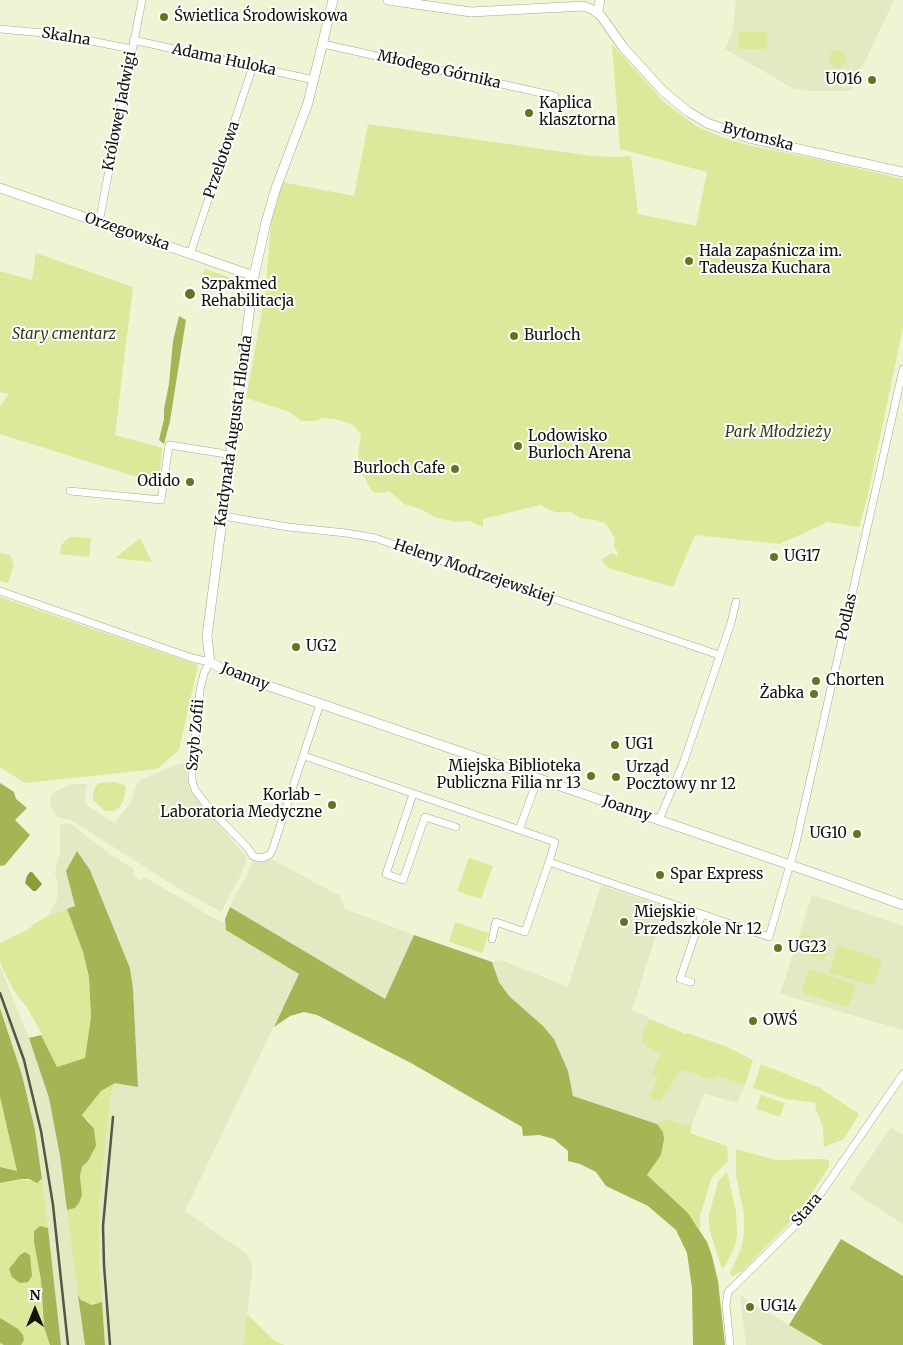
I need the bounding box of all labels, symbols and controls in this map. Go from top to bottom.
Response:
place label: Świetlica Środowiskowa [174,8,348,26]
marker: Świetlica Środowiskowa [158,11,170,23]
street label: Skalna [40,24,92,50]
street label: Adama Huloka [170,40,278,80]
street label: Młodego Górnika [375,47,503,93]
street label: Królowej Jadwigi [100,50,140,172]
place label: UO16 [825,71,862,89]
marker: UO16 [866,74,878,86]
place label: Kaplica klasztorna [539,95,616,130]
marker: Kaplica klasztorna [523,107,535,119]
street label: Przelotowa [200,119,244,201]
street label: Bytomska [721,119,795,155]
street label: Orzegowska [82,209,172,255]
place label: Hala zapaśnicza im. Tadeusza Kuchara [699,243,842,278]
marker: Hala zapaśnicza im. Tadeusza Kuchara [683,255,695,267]
place label: Szpakmed Rehabilitacja [201,276,294,311]
marker: Szpakmed Rehabilitacja [183,287,197,301]
park label: Stary cmentarz [12,326,116,344]
place label: Burloch [524,327,581,345]
marker: Burloch [508,330,520,342]
street label: Kardynała Augusta Hlonda [212,334,256,528]
park label: Park Młodzieży [725,424,831,442]
place label: Lodowisko Burloch Arena [528,428,631,463]
marker: Lodowisko Burloch Arena [512,440,524,452]
place label: Burloch Cafe [353,460,445,478]
marker: Burloch Cafe [449,463,461,475]
place label: Odido [137,473,180,491]
marker: Odido [184,476,196,488]
street label: Heleny Modrzejewskiej [391,536,557,608]
place label: UG17 [784,548,820,566]
marker: UG17 [768,551,780,563]
street label: Podlas [833,592,861,642]
place label: UG2 [306,638,337,656]
marker: UG2 [290,641,302,653]
street label: Joanny [218,659,272,695]
place label: Chorten [826,672,884,690]
marker: Chorten [810,675,822,687]
place label: Żabka [760,685,804,703]
marker: Żabka [808,688,820,700]
street label: Szyb Zofii [184,698,208,772]
place label: UG1 [625,736,654,754]
marker: UG1 [609,739,621,751]
place label: Miejska Biblioteka Publiczna Filia nr 13 [436,758,581,793]
place label: Urząd Pocztowy nr 12 [626,759,736,794]
marker: Miejska Biblioteka Publiczna Filia nr 13 [585,770,597,782]
marker: Urząd Pocztowy nr 12 [610,771,622,783]
place label: Korlab - Laboratoria Medyczne [160,787,322,822]
street label: Joanny [600,792,654,826]
marker: Korlab - Laboratoria Medyczne [326,799,338,811]
place label: UG10 [809,825,847,843]
marker: UG10 [851,828,863,840]
place label: Spar Express [670,866,763,884]
marker: Spar Express [654,869,666,881]
place label: Miejskie Przedszkole Nr 12 [634,904,762,939]
marker: Miejskie Przedszkole Nr 12 [618,916,630,928]
place label: UG23 [788,939,827,957]
marker: UG23 [772,942,784,954]
place label: OWŚ [763,1012,798,1030]
marker: OWŚ [747,1015,759,1027]
street label: Stara [788,1190,826,1230]
north arrow [10,1285,60,1335]
text: N [29,1286,41,1304]
place label: UG14 [760,1298,797,1316]
marker: UG14 [744,1301,756,1313]

